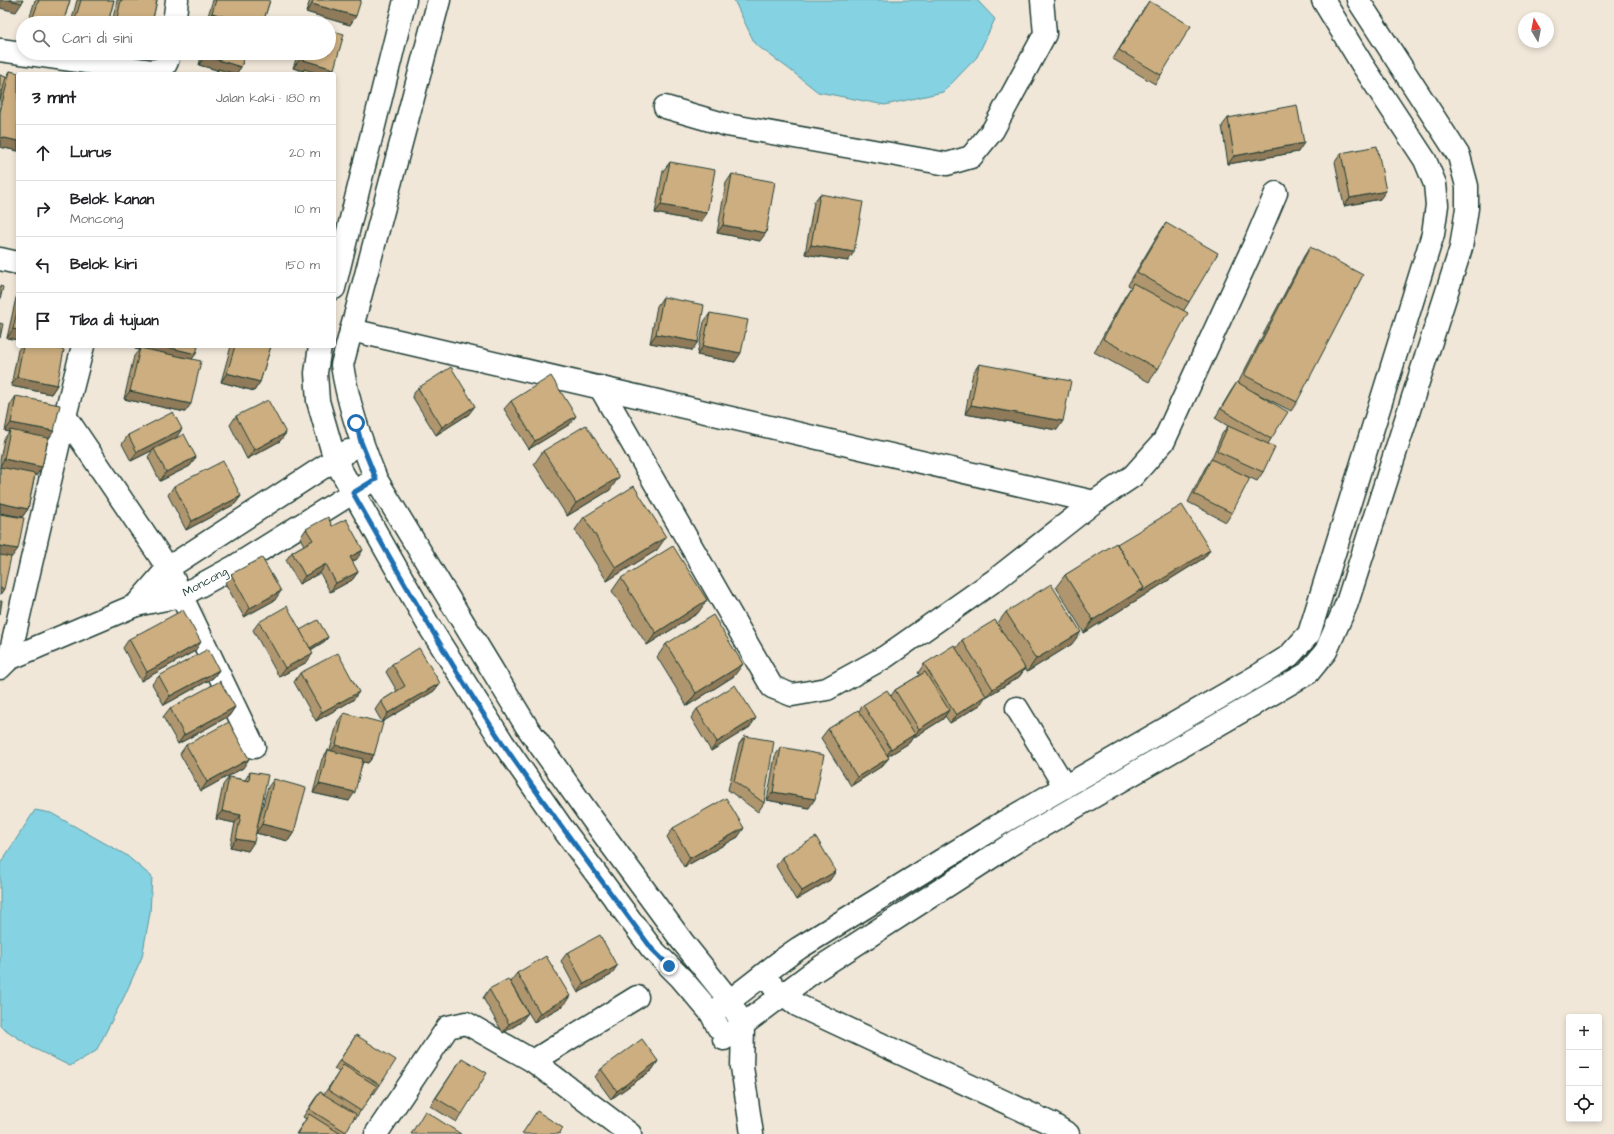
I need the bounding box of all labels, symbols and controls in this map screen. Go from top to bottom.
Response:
north arrow [1518,12,1554,48]
search box [16,16,336,60]
icon: search [30,27,52,49]
text: Cari di sini [62,28,132,49]
text: 3 mnt [32,86,76,110]
text: Jalan kaki · 180 m [216,89,320,107]
icon: ahead [32,142,54,164]
text: Lurus [70,142,111,163]
text: 20 m [289,144,320,162]
text: Belok kanan [70,189,154,210]
icon: right [32,198,54,220]
text: 10 m [295,200,320,218]
text: Moncong [70,210,123,228]
icon: left [32,254,54,276]
text: Belok kiri [70,254,137,275]
text: 150 m [286,256,320,274]
icon: arrive [32,310,54,332]
text: Tiba di tujuan [70,310,159,331]
route start [347,414,365,432]
street label: Moncong [179,563,231,602]
route end [660,957,678,975]
map controls [1566,1014,1602,1122]
button: + [1566,1014,1602,1050]
button: − [1566,1050,1602,1086]
button: locate [1566,1086,1602,1122]

